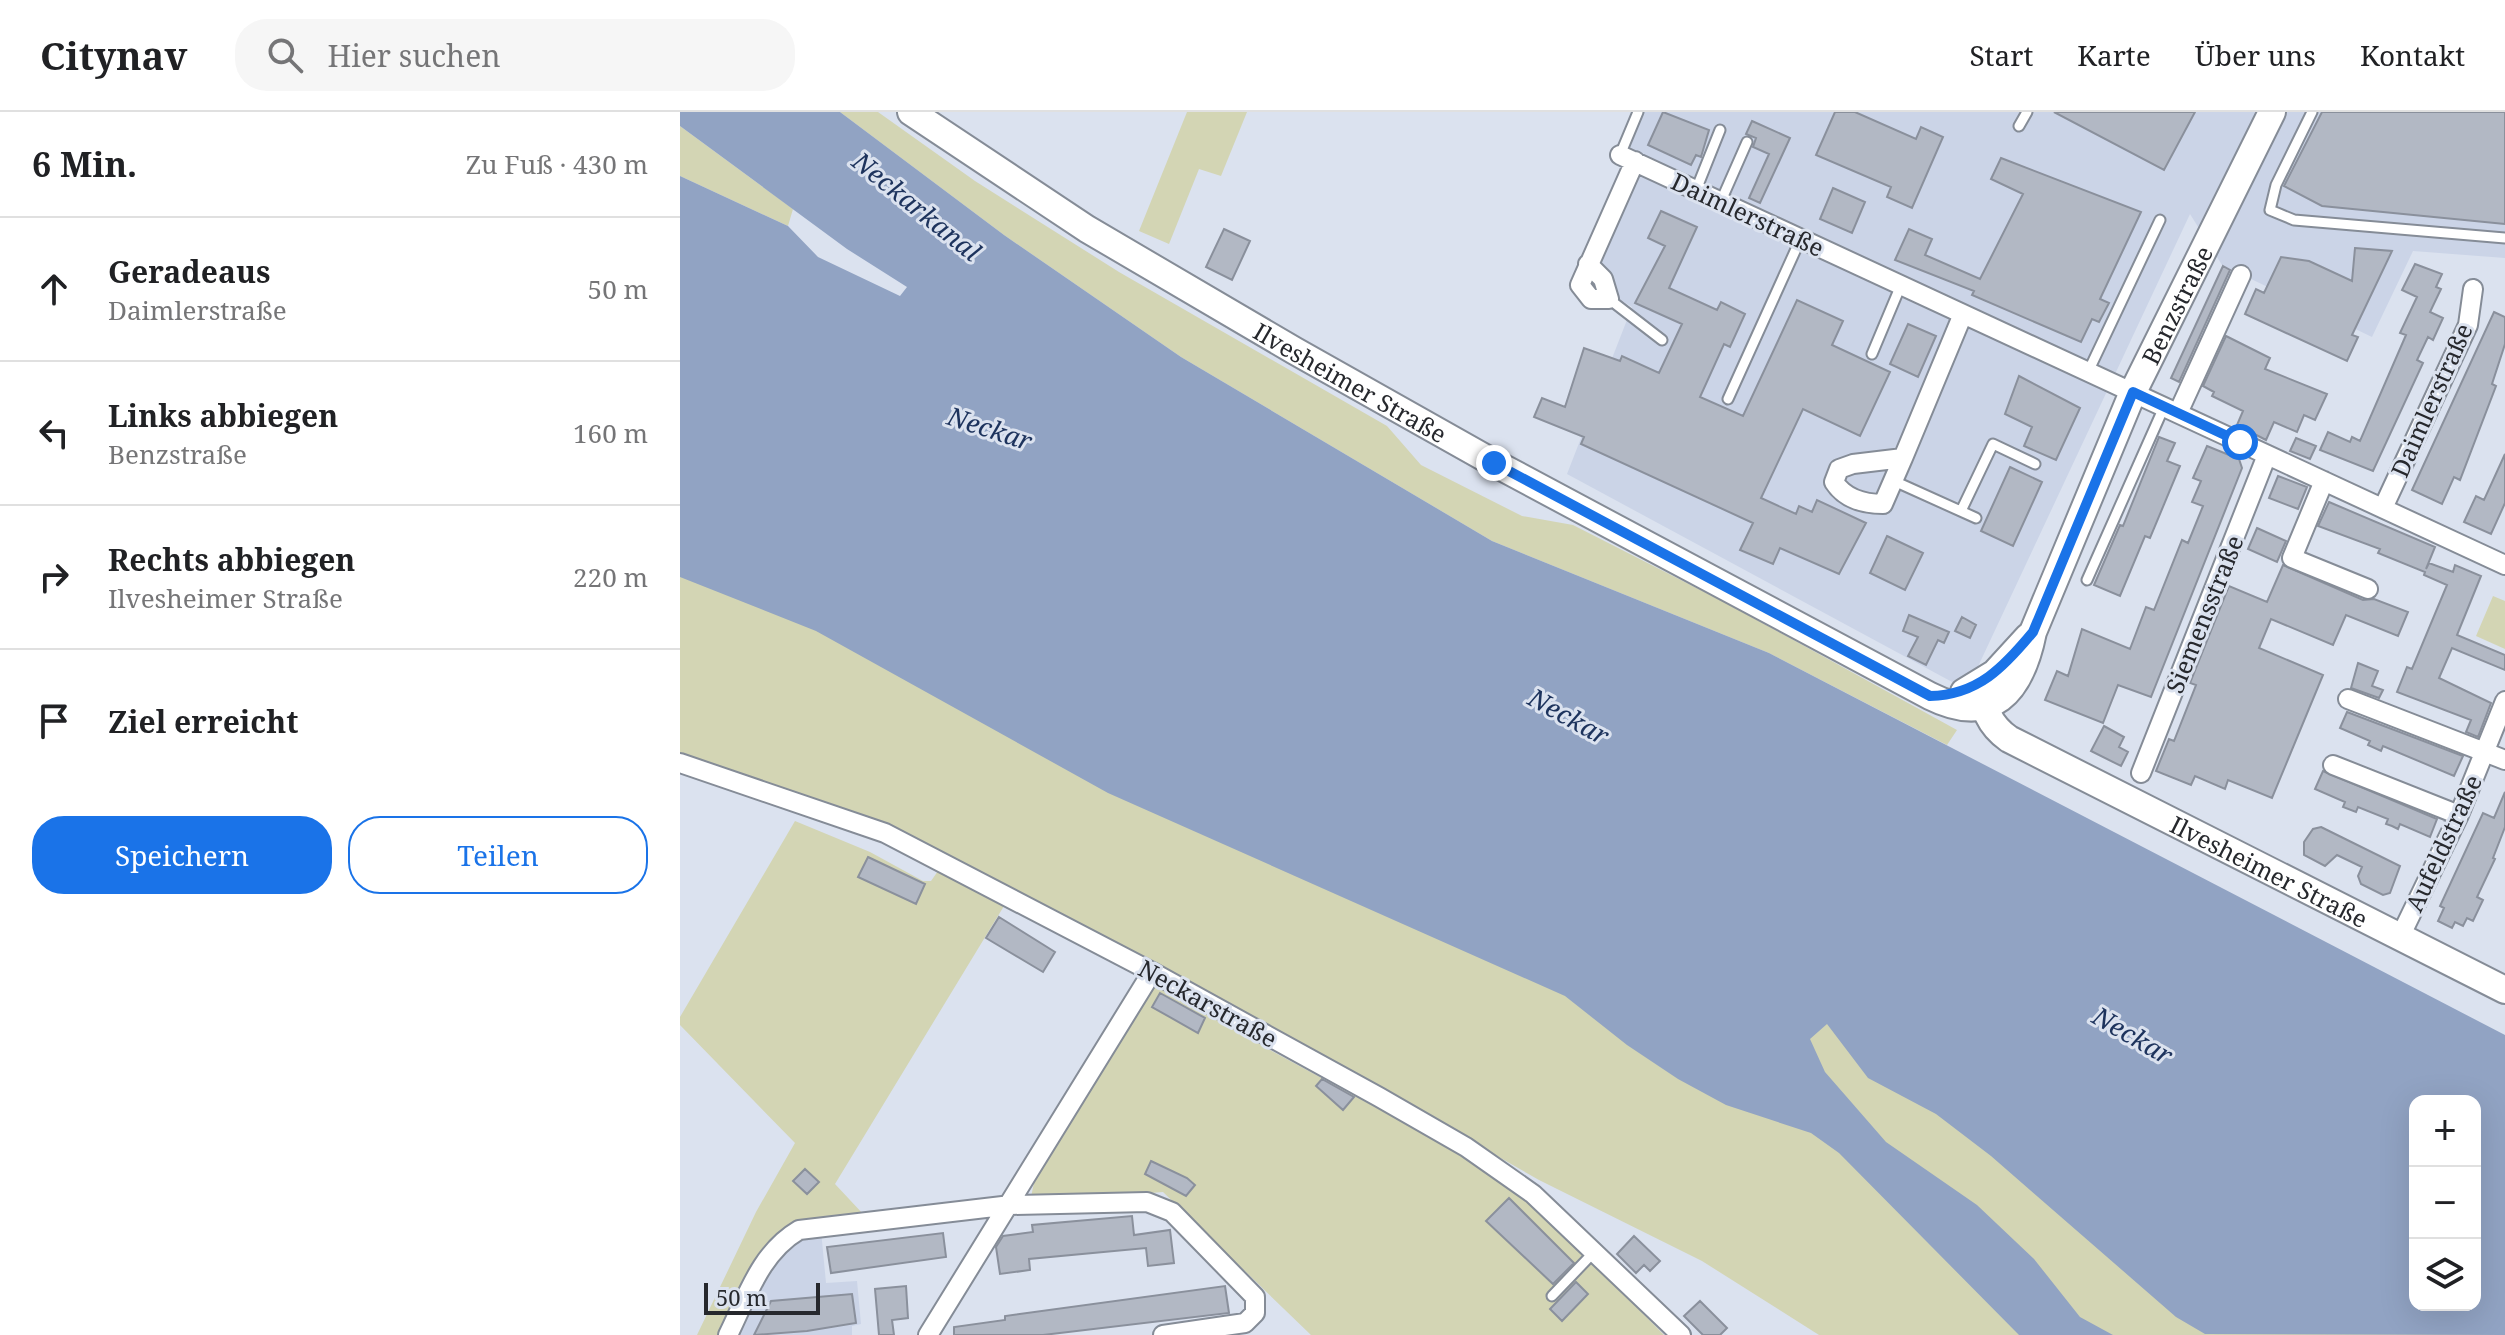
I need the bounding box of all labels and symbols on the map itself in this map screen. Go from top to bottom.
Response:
water label: Neckarkanal [844,142,989,269]
street label: Daimlerstraße [1666,164,1830,264]
street label: Benzstraße [2133,240,2220,370]
street label: Ilvesheimer Straße [1248,314,1453,450]
street label: Daimlerstraße [2382,318,2480,482]
water label: Neckar [942,397,1038,459]
route start [2222,424,2258,460]
route end [1476,445,1512,481]
street label: Siemensstraße [2157,530,2251,698]
water label: Neckar [1521,679,1617,753]
street label: Aufeldstraße [2397,769,2489,917]
street label: Ilvesheimer Straße [2165,807,2374,934]
street label: Neckarstraße [1133,951,1283,1055]
water label: Neckar [2085,997,2181,1073]
scale bar [704,1279,820,1315]

